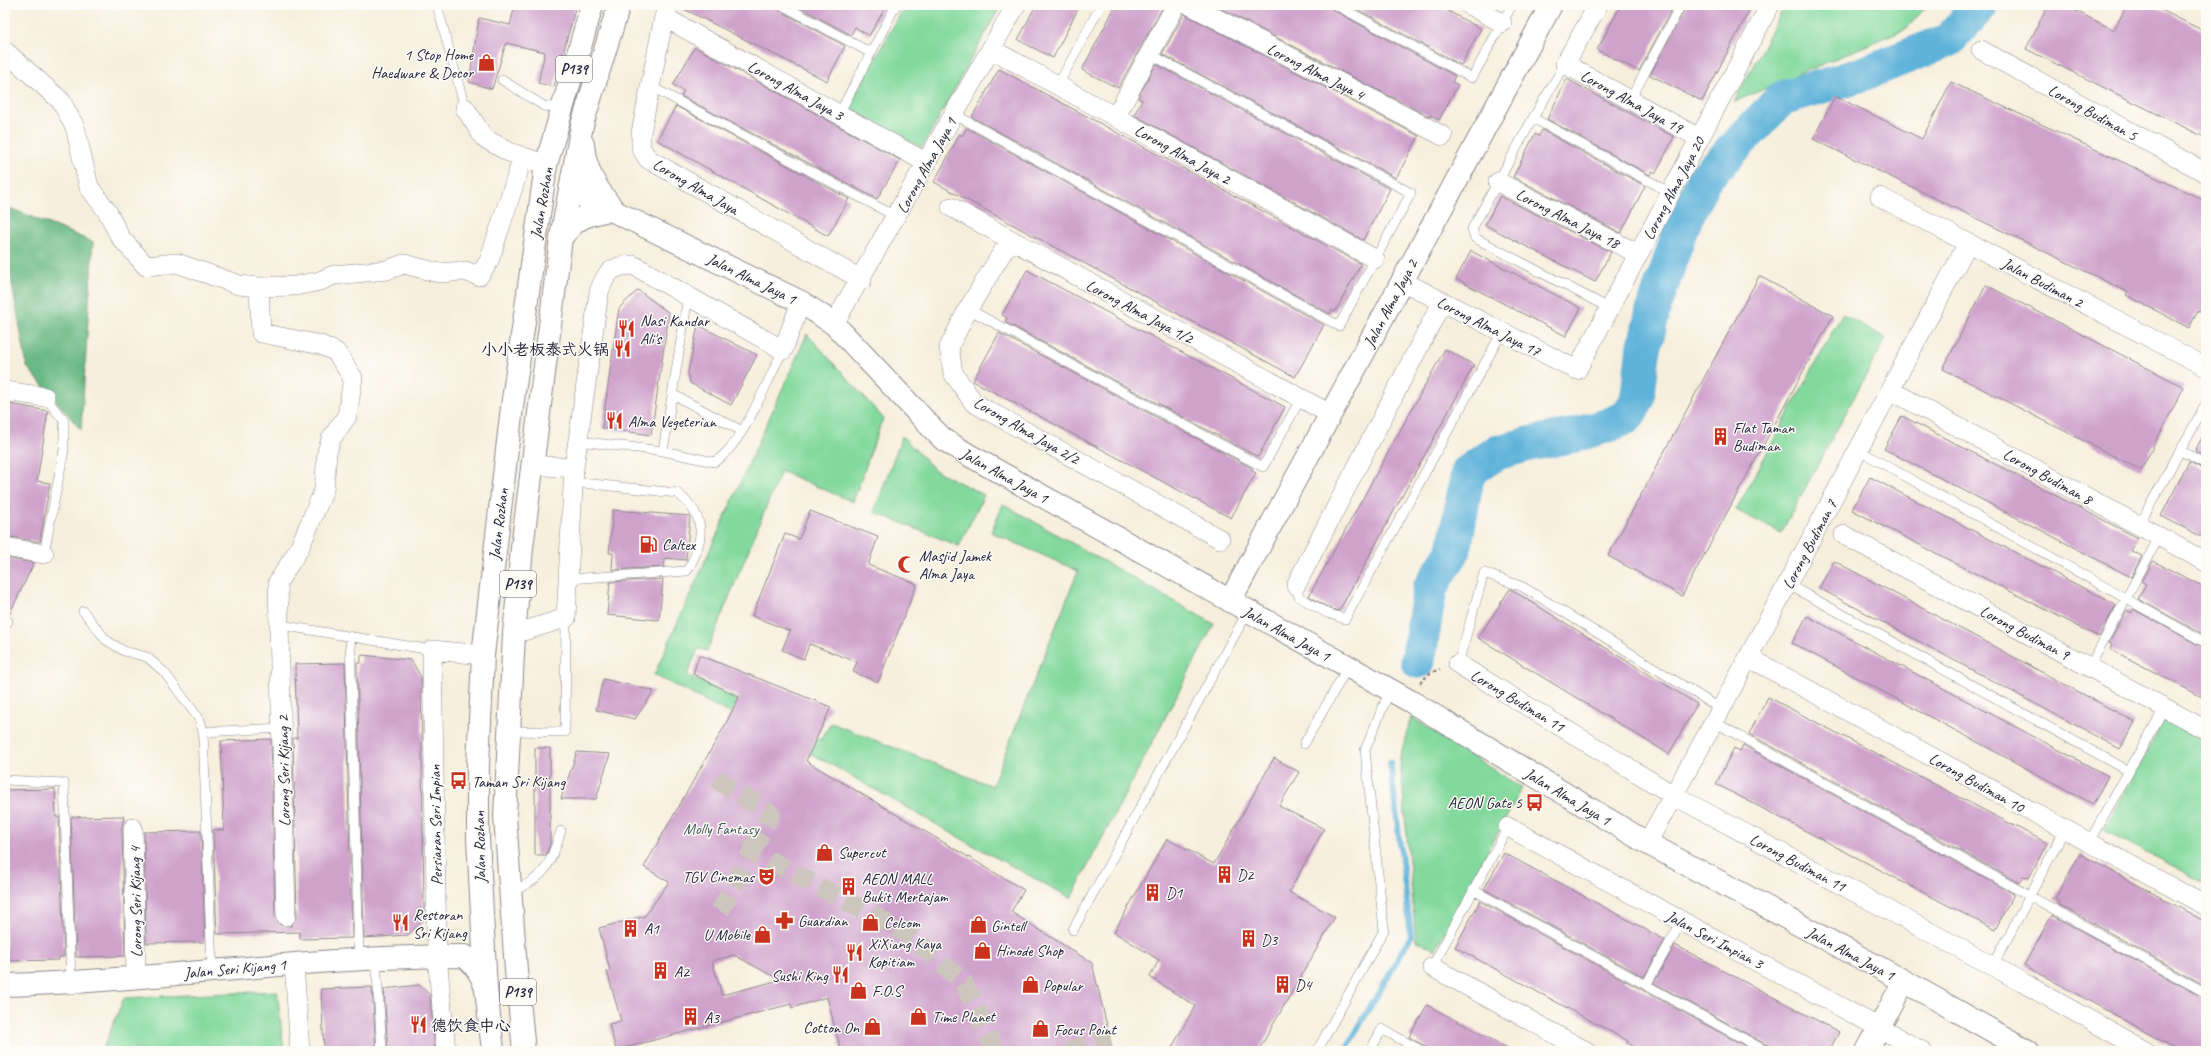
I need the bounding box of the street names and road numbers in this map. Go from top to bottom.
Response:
street label: Lorong Alma Jaya 4 [1264,39,1369,106]
road number: P139 [556,56,592,82]
street label: Lorong Alma Jaya 3 [744,56,848,126]
street label: Lorong Alma Jaya 19 [1577,66,1688,139]
street label: Lorong Budiman 5 [2045,80,2141,146]
street label: Lorong Alma Jaya 1 [892,113,962,217]
street label: Lorong Alma Jaya 2 [1131,120,1235,190]
street label: Lorong Alma Jaya 20 [1638,132,1710,243]
street label: Lorong Alma Jaya [649,154,743,220]
street label: Jalan Rozhan [526,165,558,241]
street label: Lorong Alma Jaya 18 [1512,184,1624,254]
street label: Jalan Alma Jaya 1 [703,248,800,309]
street label: Jalan Budiman 2 [1998,253,2088,313]
street label: Jalan Alma Jaya 2 [1359,254,1423,352]
street label: Lorong Alma Jaya 1/2 [1082,275,1198,349]
street label: Lorong Alma Jaya 17 [1433,292,1544,362]
street label: Lorong Alma Jaya 2/2 [970,392,1085,470]
street label: Jalan Alma Jaya 1 [956,443,1052,508]
street label: Lorong Budiman 8 [2000,444,2097,510]
street label: Jalan Rozhan [485,486,513,562]
street label: Lorong Budiman 7 [1778,496,1842,593]
road number: P139 [500,571,536,597]
street label: Jalan Alma Jaya 1 [1238,601,1334,666]
street label: Lorong Budiman 9 [1976,601,2074,666]
street label: Lorong Budiman 11 [1467,665,1569,737]
street label: Lorong Seri Kijang 2 [273,714,295,827]
street label: Lorong Budiman 10 [1925,748,2029,818]
street label: Jalan Alma Jaya 1 [1520,763,1615,831]
street label: Persiaran Seri Impian [425,764,447,885]
street label: Jalan Rozhan [469,810,491,884]
street label: Lorong Budiman 11 [1746,829,1850,897]
street label: Lorong Seri Kijang 4 [125,845,147,958]
street label: Jalan Seri Impian 3 [1662,906,1768,975]
street label: Jalan Alma Jaya 1 [1802,922,1899,986]
street label: Jalan Seri Kijang 1 [182,955,288,983]
road number: P139 [500,979,536,1005]

